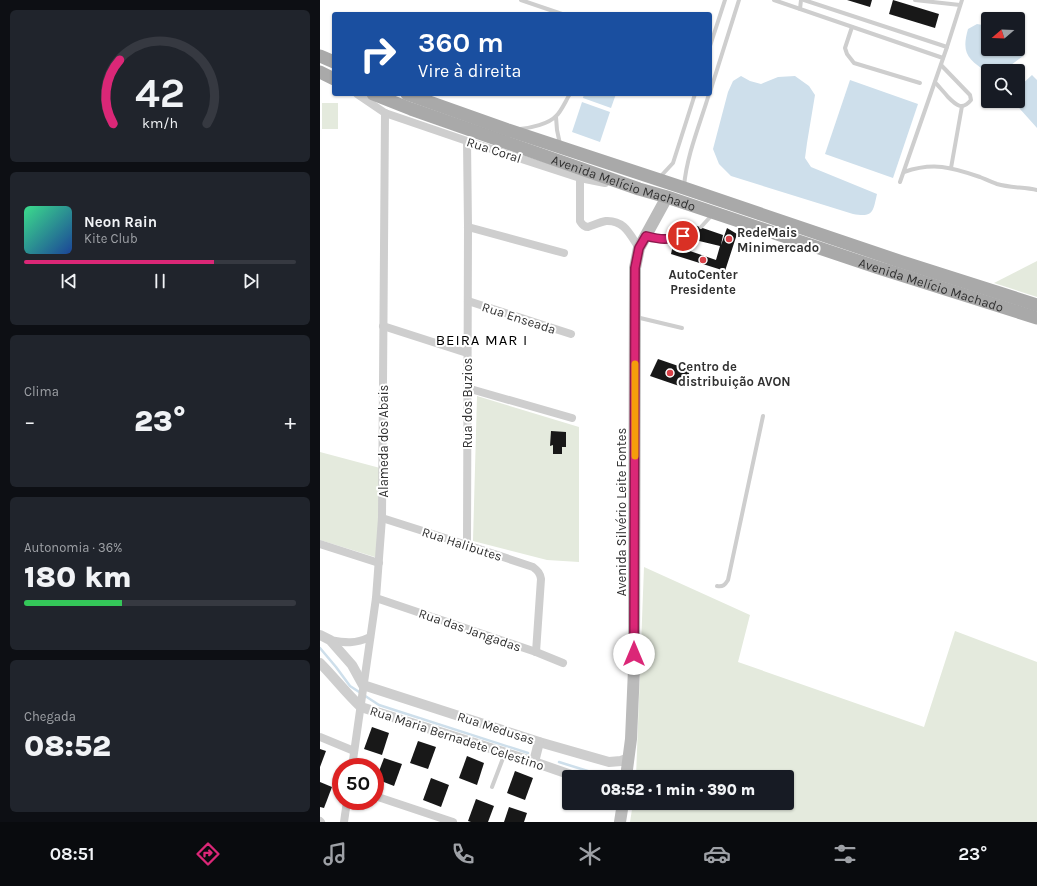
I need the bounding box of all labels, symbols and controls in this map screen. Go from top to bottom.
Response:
north arrow [981,12,1025,56]
map controls [981,12,1025,108]
text: 360 m [418,26,504,59]
icon: right [352,28,404,80]
text: Vire à direita [418,60,522,82]
button: search [981,64,1025,108]
text: 42 [135,69,185,117]
text: km/h [142,115,178,132]
street label: Rua Coral [465,134,523,166]
street label: Avenida Melício Machado [550,151,698,214]
text: Neon Rain [84,213,157,231]
pin [666,219,700,253]
icon: arrive [672,225,694,247]
place label: RedeMais Minimercado [737,225,819,255]
text: Kite Club [84,231,138,246]
marker: RedeMais Minimercado [724,234,734,244]
street label: Avenida Melício Machado [857,254,1005,314]
marker: AutoCenter Presidente [698,255,708,265]
place label: AutoCenter Presidente [668,267,738,297]
icon: previous [58,270,80,292]
icon: pause [149,270,171,292]
icon: next [240,270,262,292]
street label: Rua Enseada [480,299,558,337]
district label: BEIRA MAR I [436,331,528,349]
street label: Rua dos Buzios [460,357,475,448]
place label: Centro de distribuição AVON [678,359,791,389]
marker: Centro de distribuição AVON [665,368,675,378]
text: Clima [24,384,59,399]
street label: Alameda dos Abais [376,384,391,497]
text: 23° [134,403,186,439]
text: − [24,409,36,435]
text: + [284,409,296,435]
street label: Avenida Silvério Leite Fontes [614,428,629,596]
street label: Rua Halibutes [420,524,504,564]
text: Autonomia · 36% [24,540,123,555]
text: 180 km [24,559,132,595]
street label: Rua das Jangadas [417,605,523,655]
position arrow [613,633,655,675]
street label: Rua Maria Bernadete Celestino [368,703,546,773]
street label: Rua Medusas [456,708,537,748]
text: Chegada [24,709,76,724]
text: 08:52 [24,728,111,764]
speed limit sign: 50 [332,758,384,810]
text: 08:52 · 1 min · 390 m [601,781,755,799]
icon: directions [194,840,222,868]
icon: music [321,840,349,868]
icon: phone [449,840,477,868]
icon: climate [576,840,604,868]
icon: car [703,840,731,868]
icon: filters [831,840,859,868]
text: 08:51 [50,843,94,865]
text: 23° [958,843,987,865]

